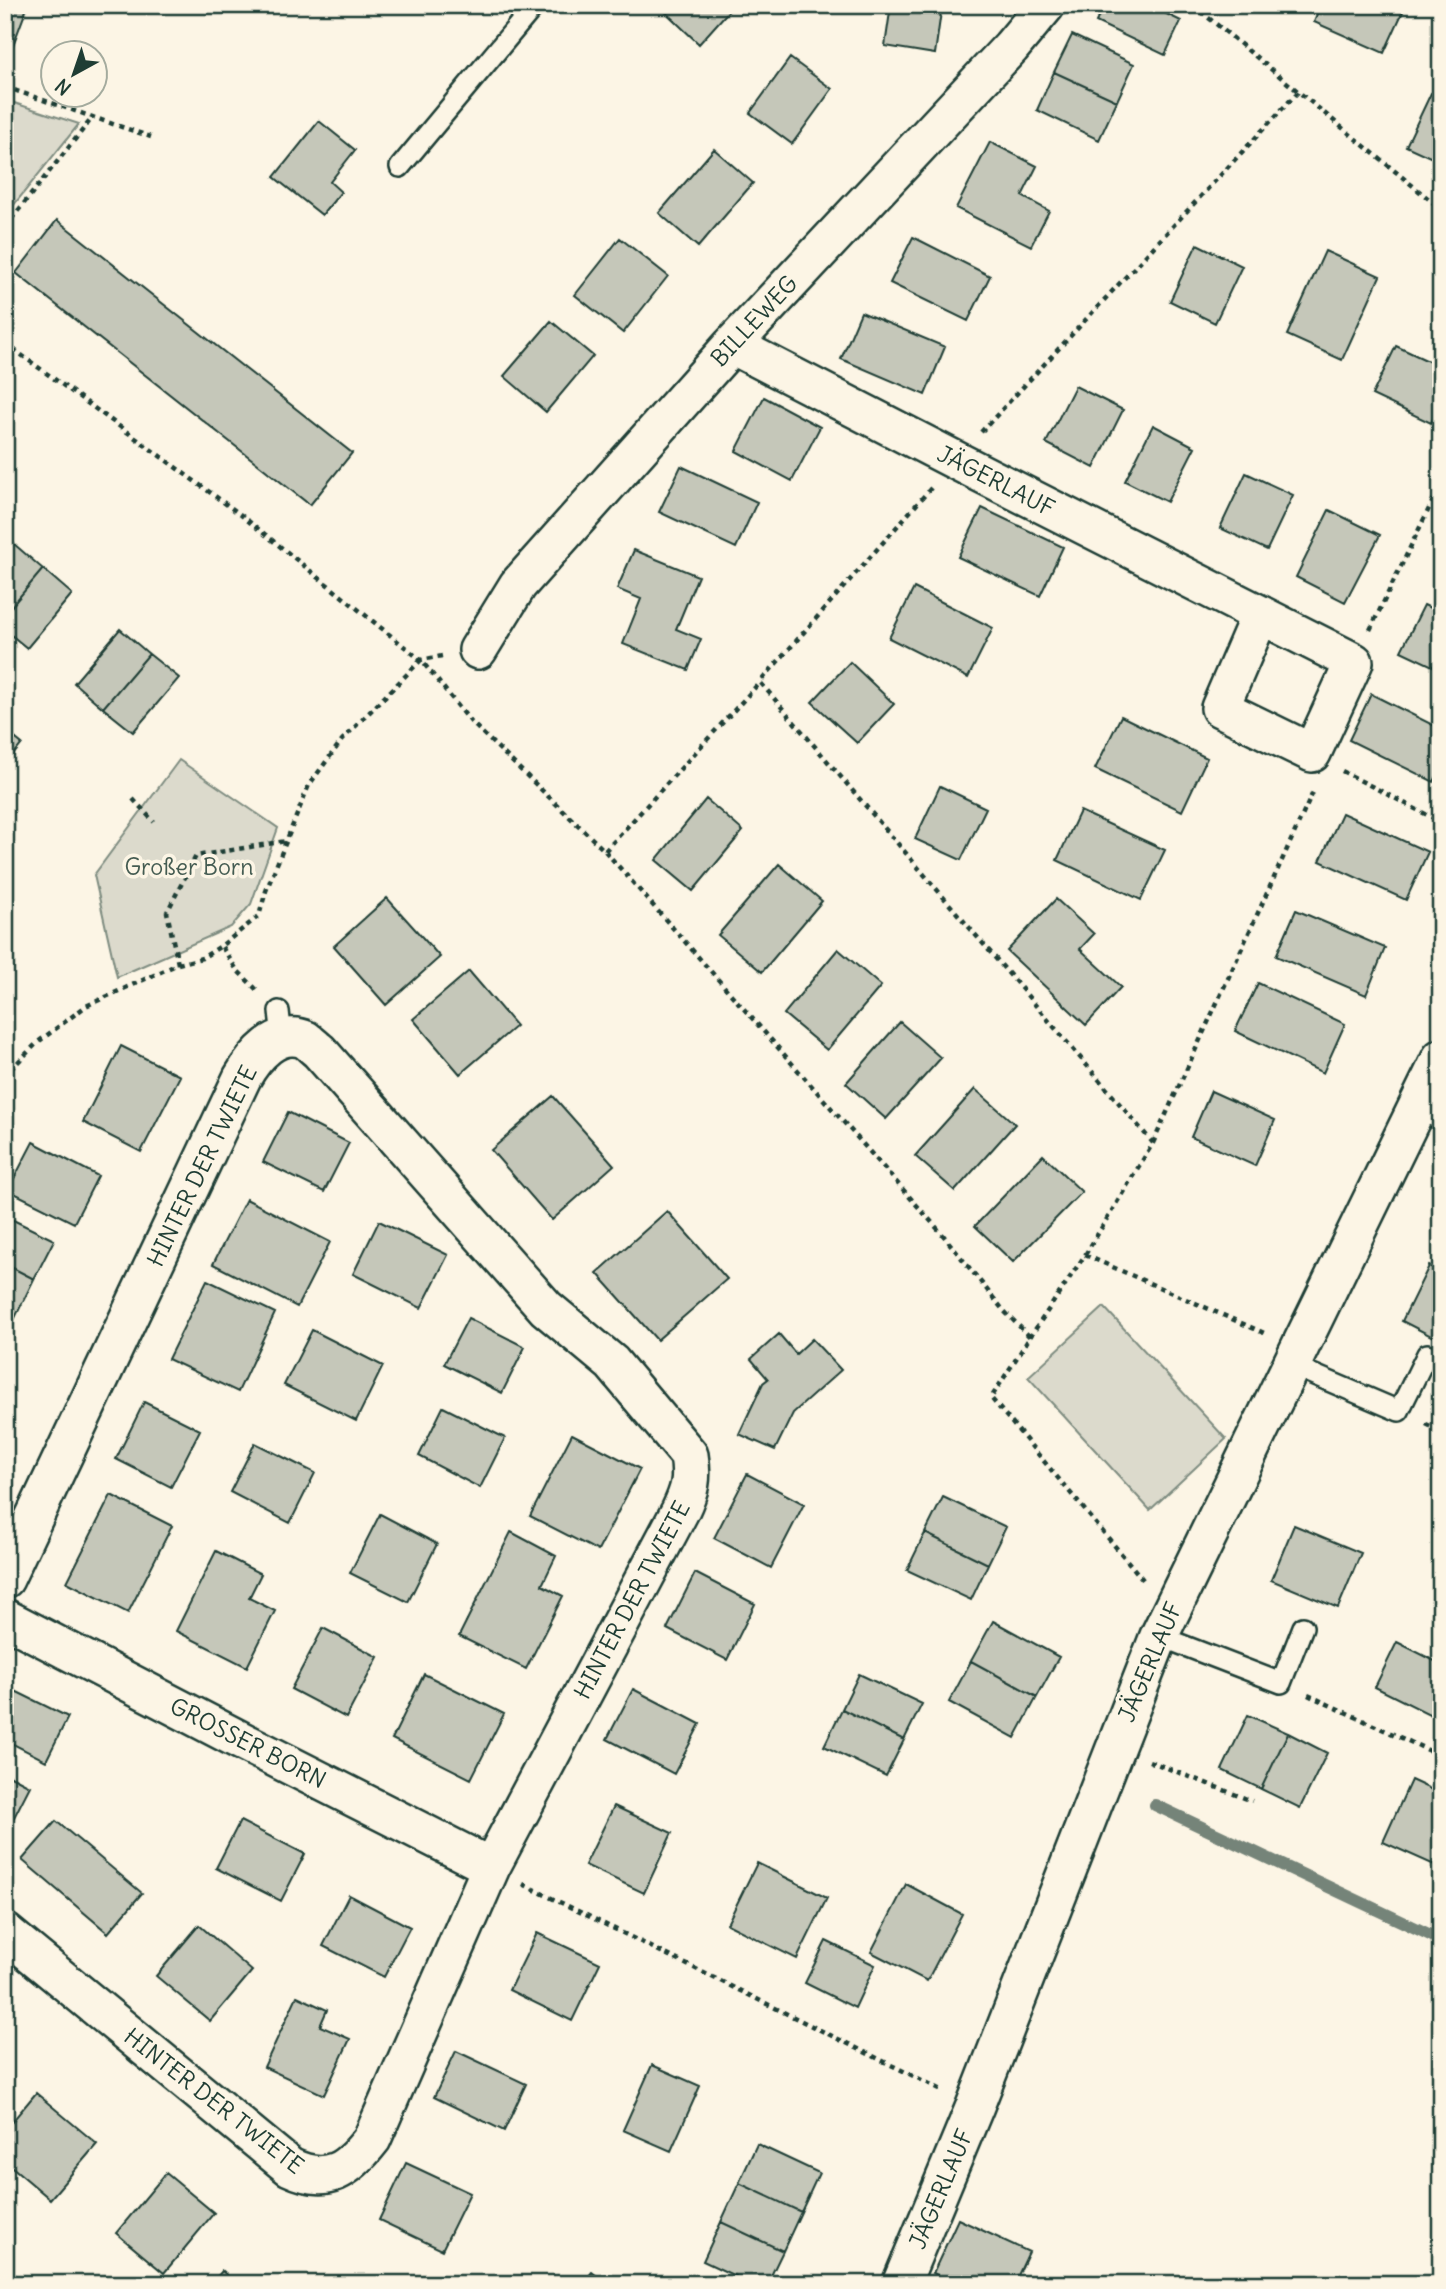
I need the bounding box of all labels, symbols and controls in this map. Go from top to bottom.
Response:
north arrow [38,38,108,108]
text: N [50,74,76,100]
street label: BILLEWEG [704,269,803,372]
street label: JÄGERLAUF [933,439,1060,522]
park label: Großer Born [124,852,254,881]
street label: HINTER DER TWIETE [140,1061,263,1271]
street label: HINTER DER TWIETE [567,1496,696,1704]
street label: JÄGERLAUF [1111,1597,1188,1726]
street label: GROSSER BORN [165,1691,331,1794]
street label: HINTER DER TWIETE [119,2021,310,2180]
street label: JÄGERLAUF [902,2124,979,2253]

